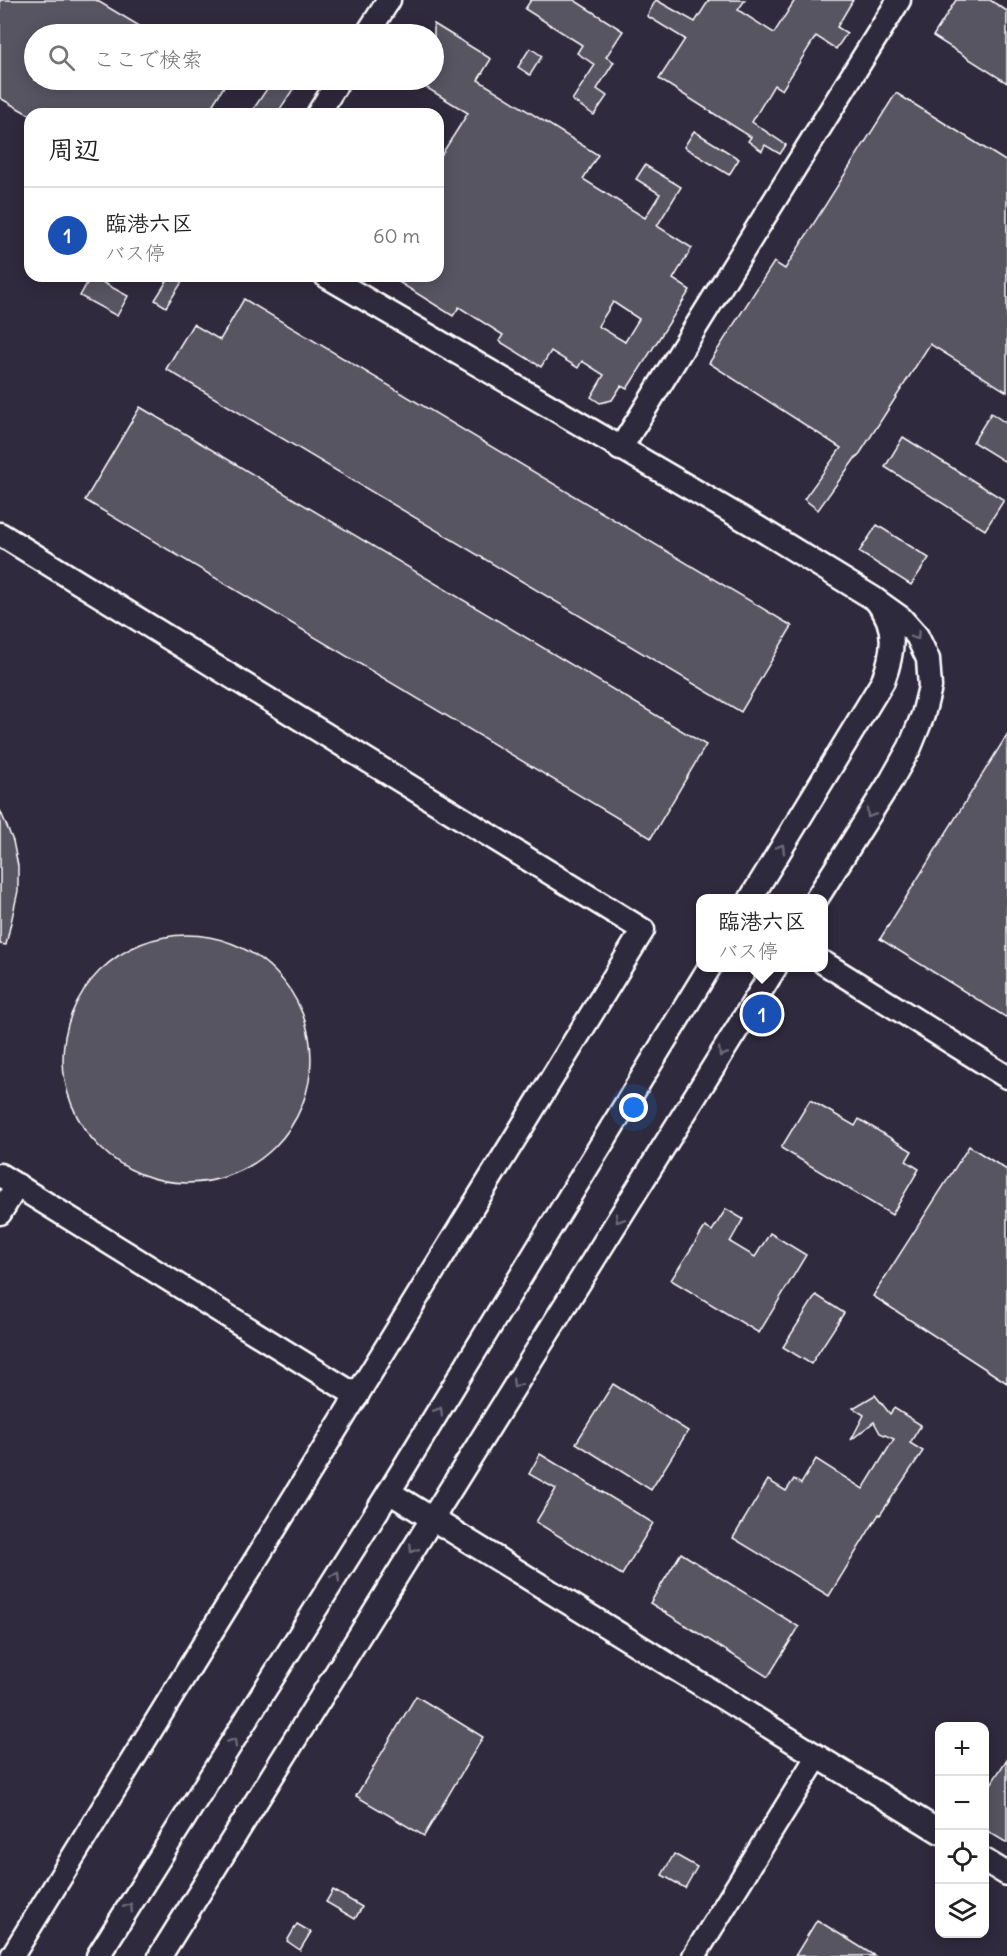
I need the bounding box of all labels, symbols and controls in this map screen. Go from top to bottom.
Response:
search box [24,24,444,90]
icon: search [45,41,78,74]
text: ここで検索 [93,45,203,73]
text: 周辺 [48,133,100,166]
text: 臨港六区 [105,209,193,237]
text: 1 [64,223,71,248]
text: 60 m [373,223,420,248]
text: バス停 [105,240,165,265]
one-way arrow [908,630,919,641]
one-way arrow [866,807,877,818]
one-way arrow [774,844,786,854]
popup [696,894,828,972]
text: 臨港六区 [718,907,806,935]
text: バス停 [718,938,778,963]
pin: 1 [742,992,782,1036]
one-way arrow [718,1047,730,1057]
your location [619,1093,648,1122]
one-way arrow [615,1213,627,1223]
one-way arrow [512,1377,523,1388]
one-way arrow [432,1407,444,1417]
one-way arrow [408,1543,420,1553]
one-way arrow [329,1572,340,1583]
map controls [935,1722,989,1938]
button: + [935,1722,989,1776]
one-way arrow [225,1737,236,1748]
button: − [935,1776,989,1830]
button: locate [935,1830,989,1884]
button: layers [935,1884,989,1938]
one-way arrow [121,1902,132,1913]

